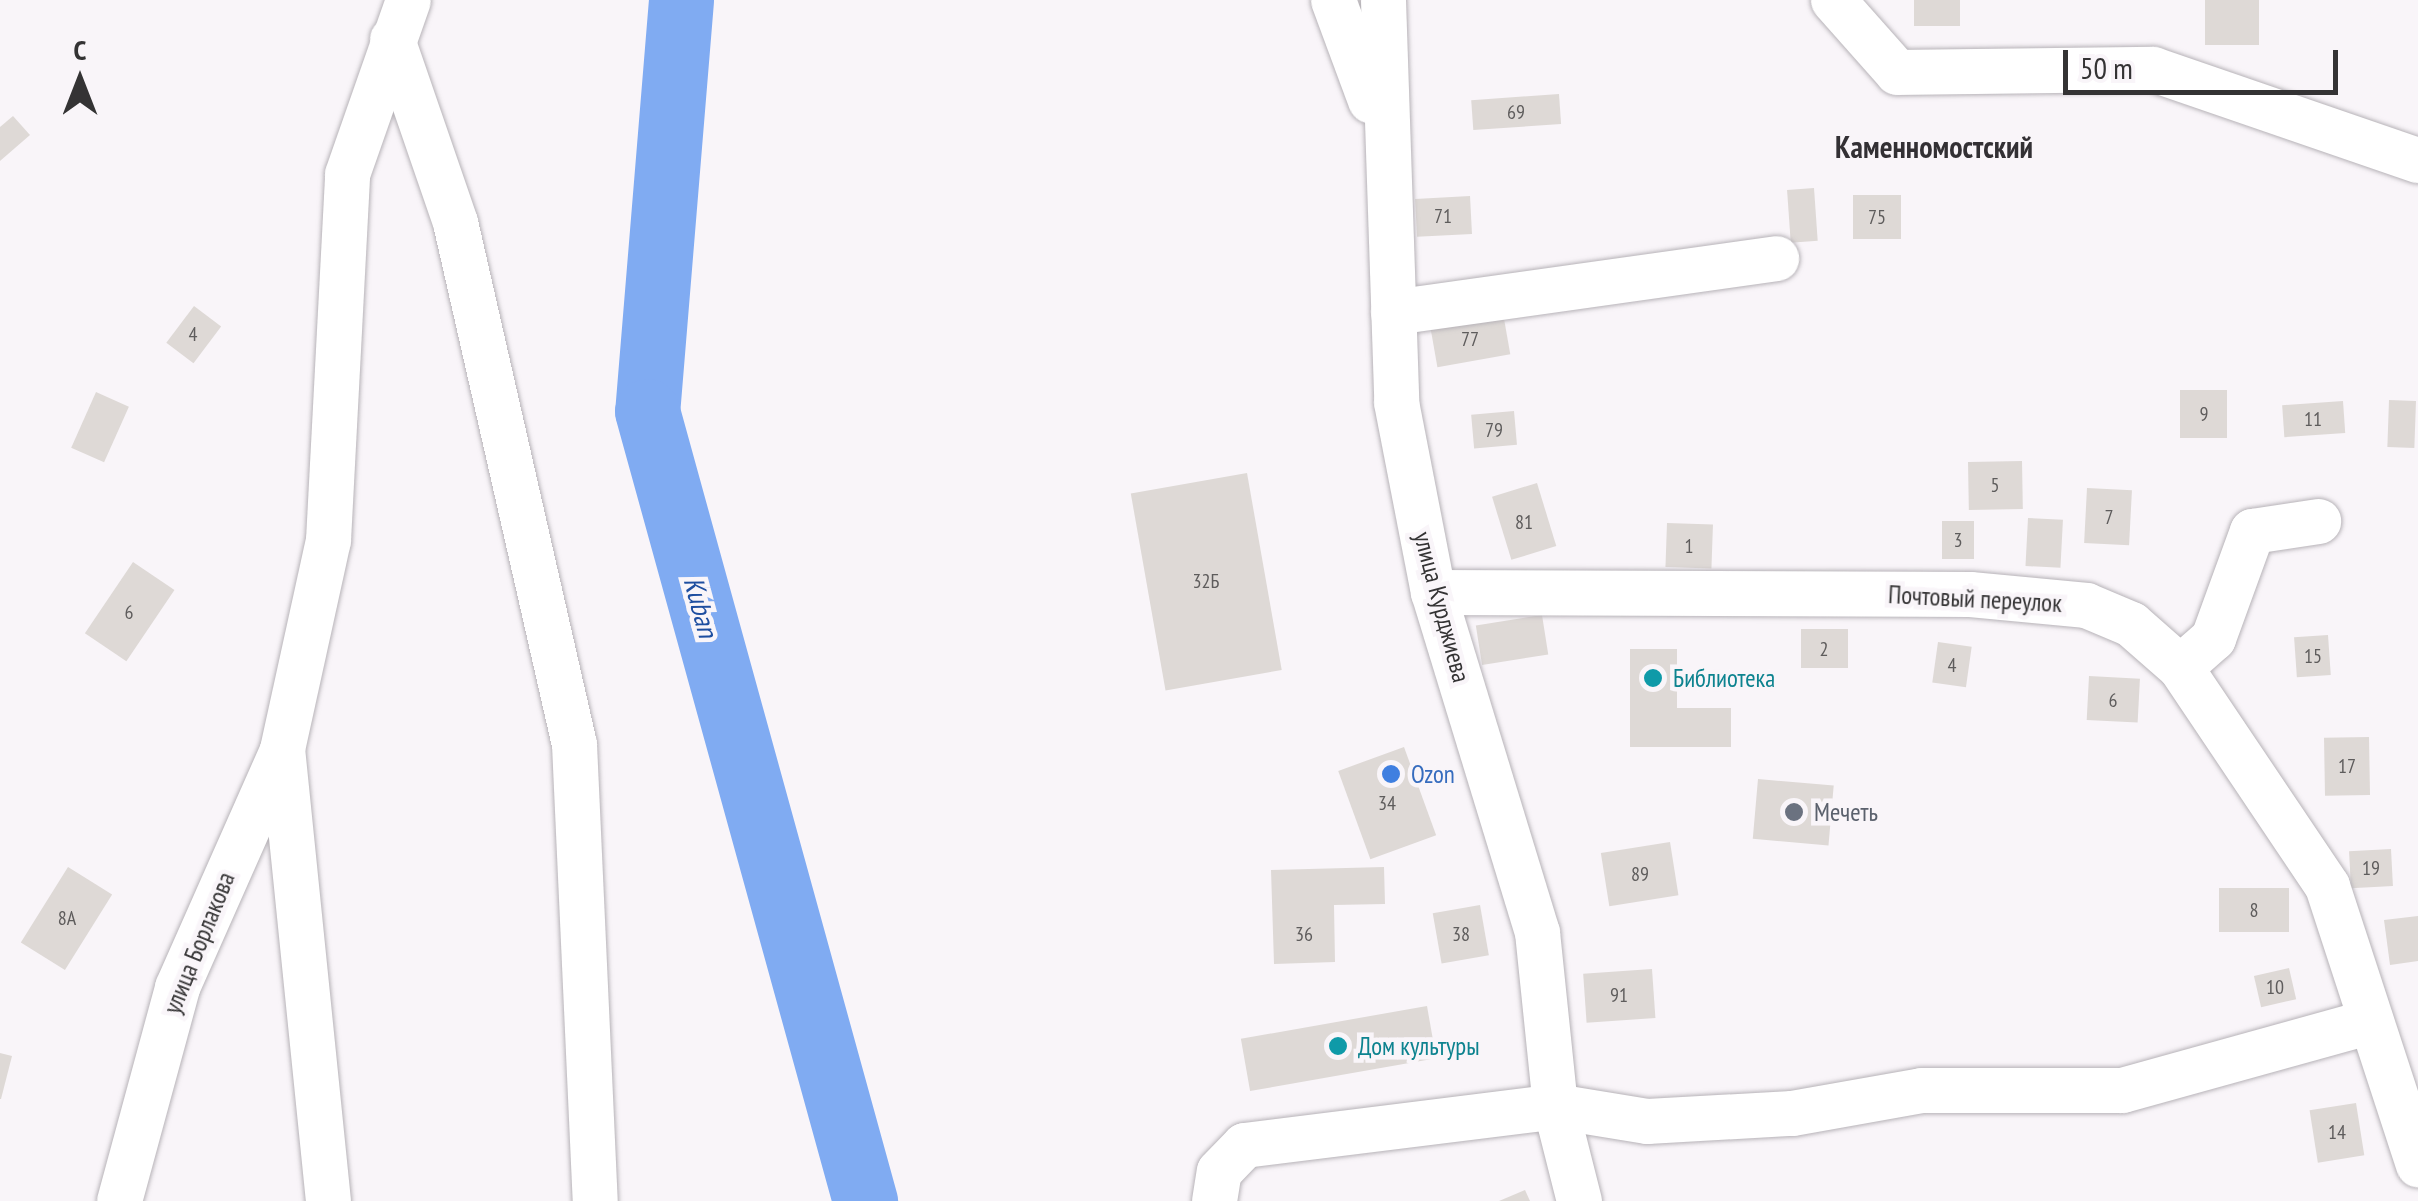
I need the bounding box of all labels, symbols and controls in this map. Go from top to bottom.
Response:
north arrow [30,30,130,130]
scale bar [2068,30,2343,92]
text: С [74,31,86,68]
text: 50 m [2080,48,2133,87]
house number: 69 [1507,100,1525,124]
district label: Каменномостский [1835,129,2033,165]
house number: 71 [1434,204,1452,228]
house number: 75 [1868,205,1886,229]
house number: 4 [189,322,197,346]
house number: 77 [1461,327,1479,351]
house number: 9 [2200,402,2208,426]
house number: 11 [2304,407,2322,431]
house number: 79 [1485,418,1503,442]
house number: 5 [1991,473,1999,497]
house number: 7 [2105,505,2113,529]
house number: 81 [1515,510,1533,534]
street label: улица Курджиева [1407,528,1477,686]
house number: 3 [1954,528,1962,552]
house number: 1 [1685,534,1693,558]
house number: 32Б [1193,569,1219,593]
water label: Kuban [677,573,725,641]
street label: Почтовый переулок [1887,579,2063,619]
house number: 6 [125,600,133,624]
house number: 2 [1820,637,1828,661]
house number: 15 [2304,644,2322,668]
house number: 4 [1948,653,1956,677]
place label: Библиотека [1673,663,1775,693]
marker: Библиотека [1642,667,1664,689]
house number: 6 [2109,688,2117,712]
house number: 17 [2338,754,2356,778]
place label: Ozon [1411,759,1455,789]
marker: Ozon [1380,763,1402,785]
house number: 34 [1378,791,1396,815]
place label: Мечеть [1814,797,1878,827]
marker: Мечеть [1783,801,1805,823]
house number: 19 [2362,856,2380,880]
house number: 89 [1631,862,1649,886]
street label: улица Борлакова [157,868,241,1018]
house number: 8 [2250,898,2258,922]
house number: 8А [58,906,76,930]
house number: 36 [1295,922,1313,946]
house number: 38 [1452,922,1470,946]
house number: 10 [2266,975,2284,999]
house number: 91 [1610,983,1628,1007]
place label: Дом культуры [1358,1031,1480,1061]
marker: Дом культуры [1327,1035,1349,1057]
house number: 14 [2328,1120,2346,1144]

